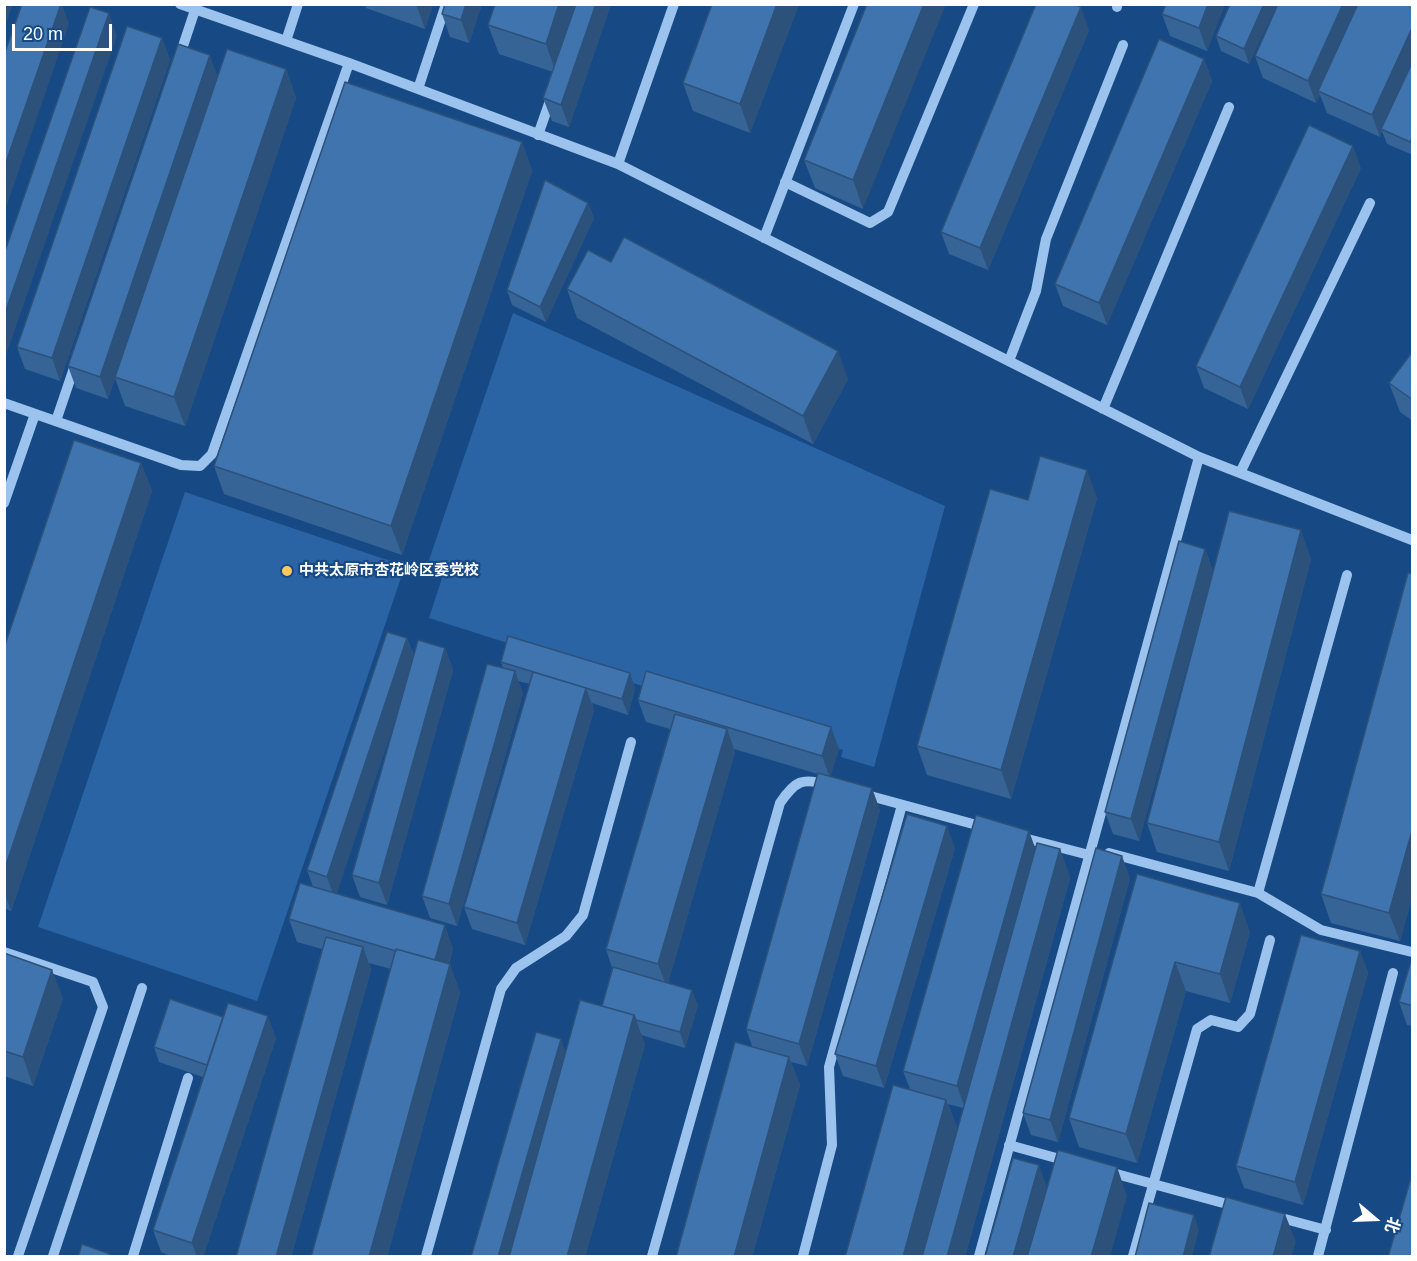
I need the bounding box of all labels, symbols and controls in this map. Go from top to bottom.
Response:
scale bar [15,12,116,50]
text: 20 m [23,24,63,44]
place label: 中共太原市杏花岭区委党校 [299,562,479,580]
marker: 中共太原市杏花岭区委党校 [280,564,294,578]
north arrow [1345,1189,1405,1249]
text: 北 [1382,1215,1403,1235]

